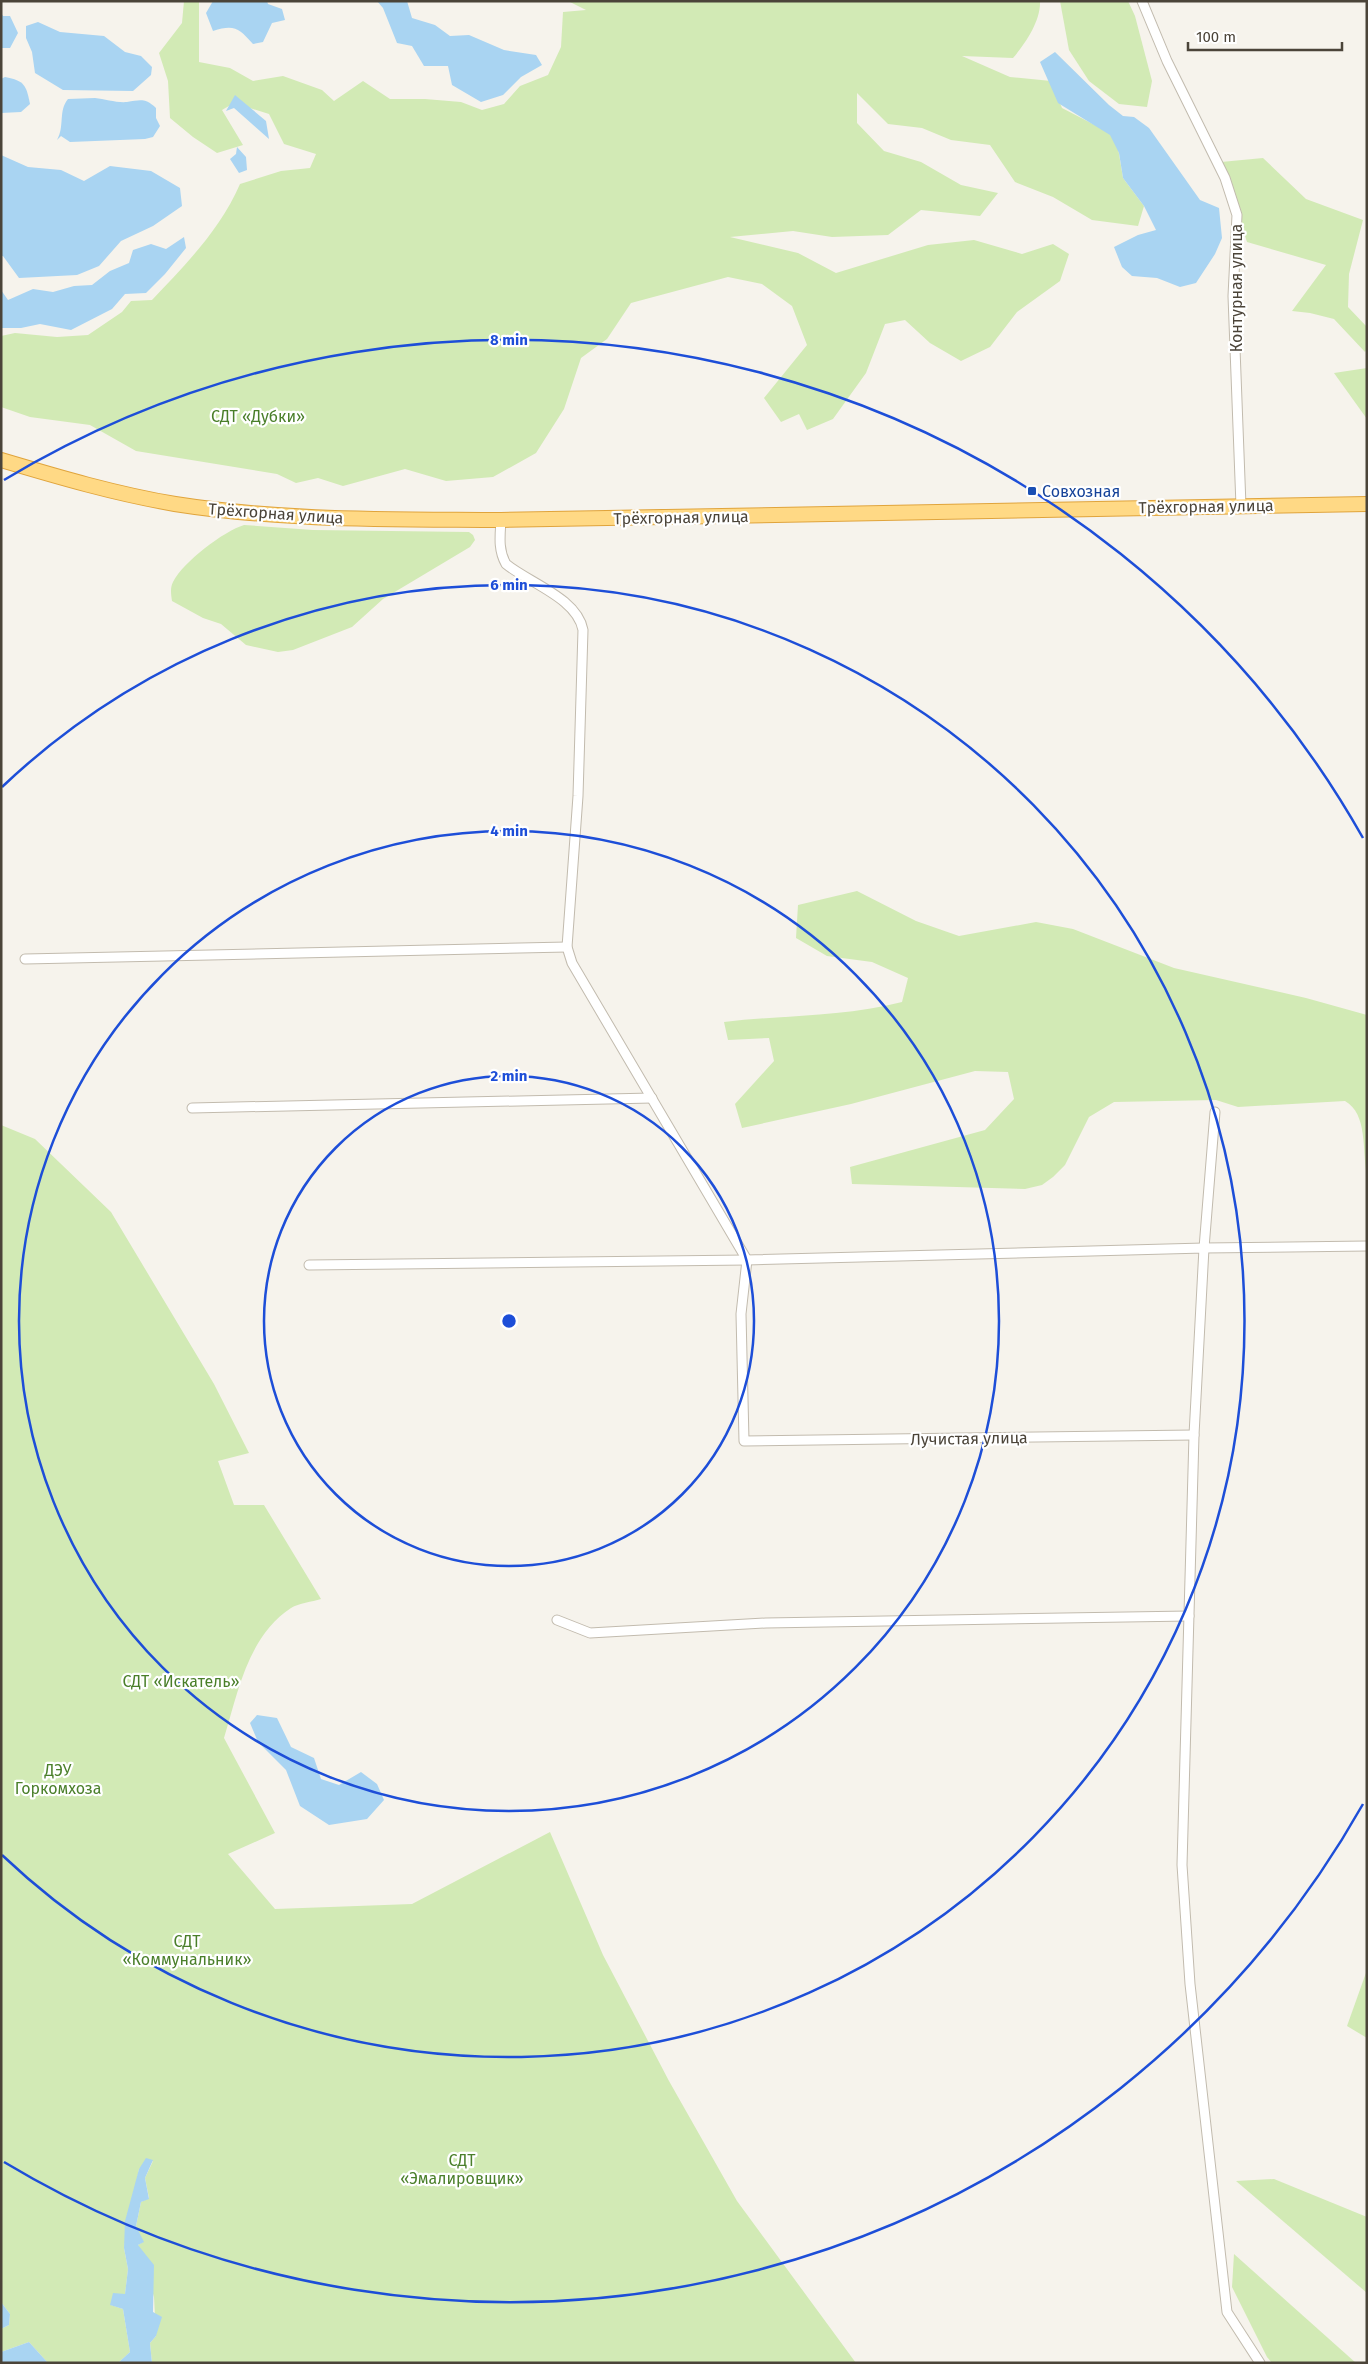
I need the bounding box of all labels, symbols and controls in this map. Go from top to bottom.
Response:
scale bar [1188,20,1342,52]
text: 100 m [1196,28,1236,46]
street label: Контурная улица [1227,224,1246,352]
text: 8 min [490,331,528,349]
park label: СДТ «Дубки» [211,407,305,426]
place label: Совхозная [1042,482,1120,501]
marker: Совхозная [1026,485,1038,497]
street label: Трёхгорная улица [1138,496,1274,517]
street label: Трёхгорная улица [208,499,344,528]
street label: Трёхгорная улица [613,507,749,528]
text: 6 min [490,576,528,594]
text: 4 min [490,822,528,840]
text: 2 min [491,1067,527,1085]
centre of rings [500,1312,518,1330]
street label: Лучистая улица [910,1428,1028,1449]
park label: СДТ «Искатель» [122,1672,240,1691]
park label: ДЭУ Горкомхоза [15,1761,101,1798]
park label: СДТ «Коммунальник» [122,1932,252,1969]
park label: СДТ «Эмалировщик» [400,2151,524,2188]

